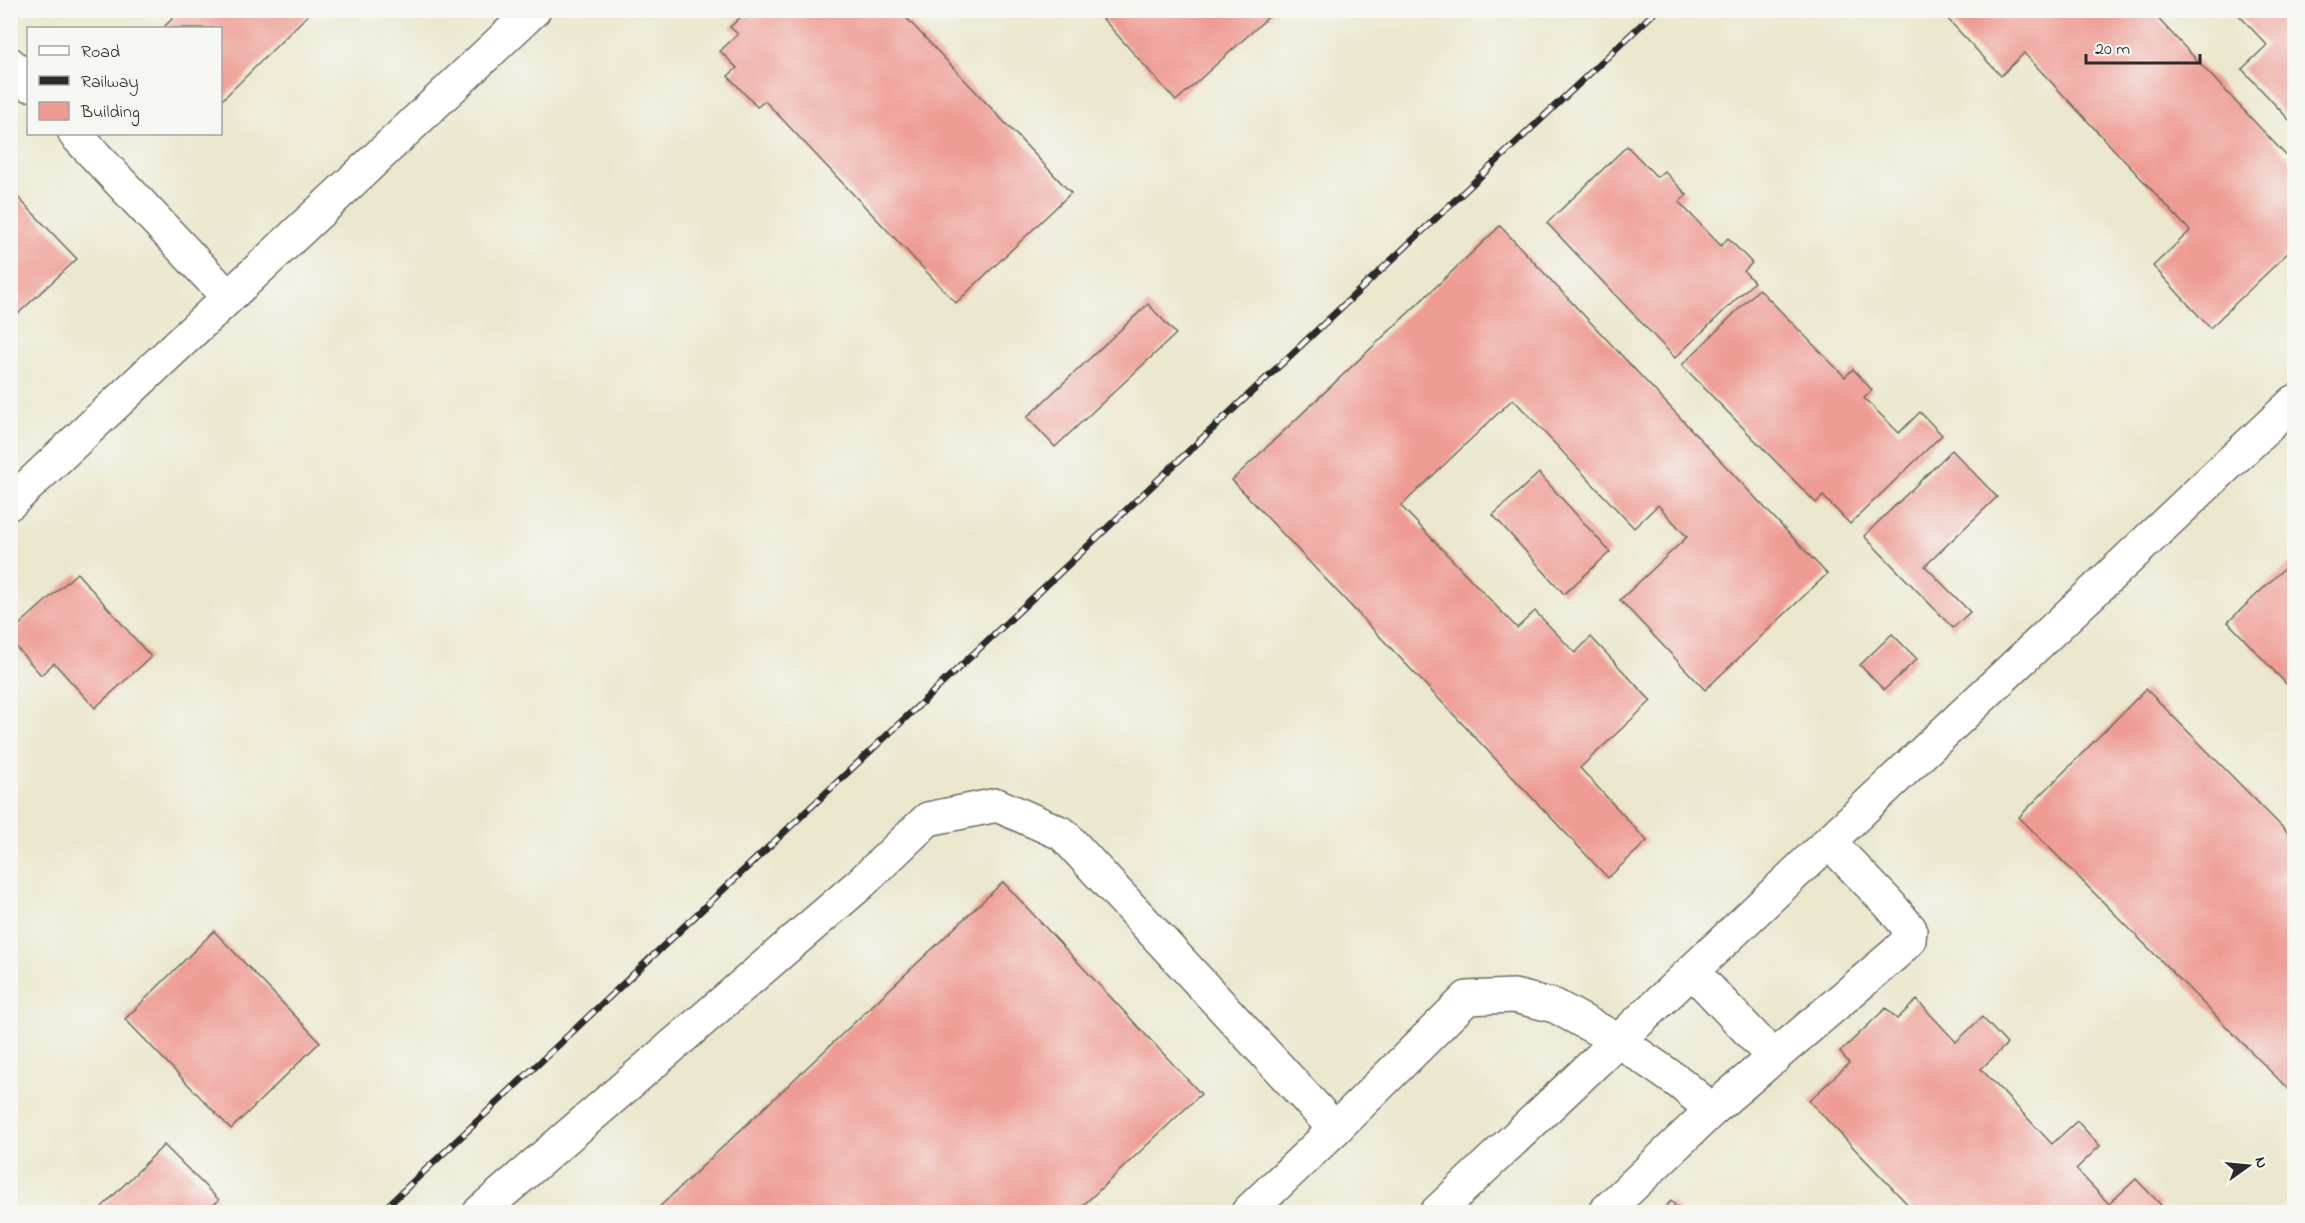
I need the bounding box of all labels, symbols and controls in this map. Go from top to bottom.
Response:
legend [27,27,222,135]
scale bar [2086,27,2200,65]
text: 20 m [2095,37,2130,63]
text: Road [81,40,120,66]
text: Railway [81,70,138,96]
text: Building [80,100,140,127]
north arrow [2218,1136,2278,1196]
text: N [2248,1154,2274,1171]

